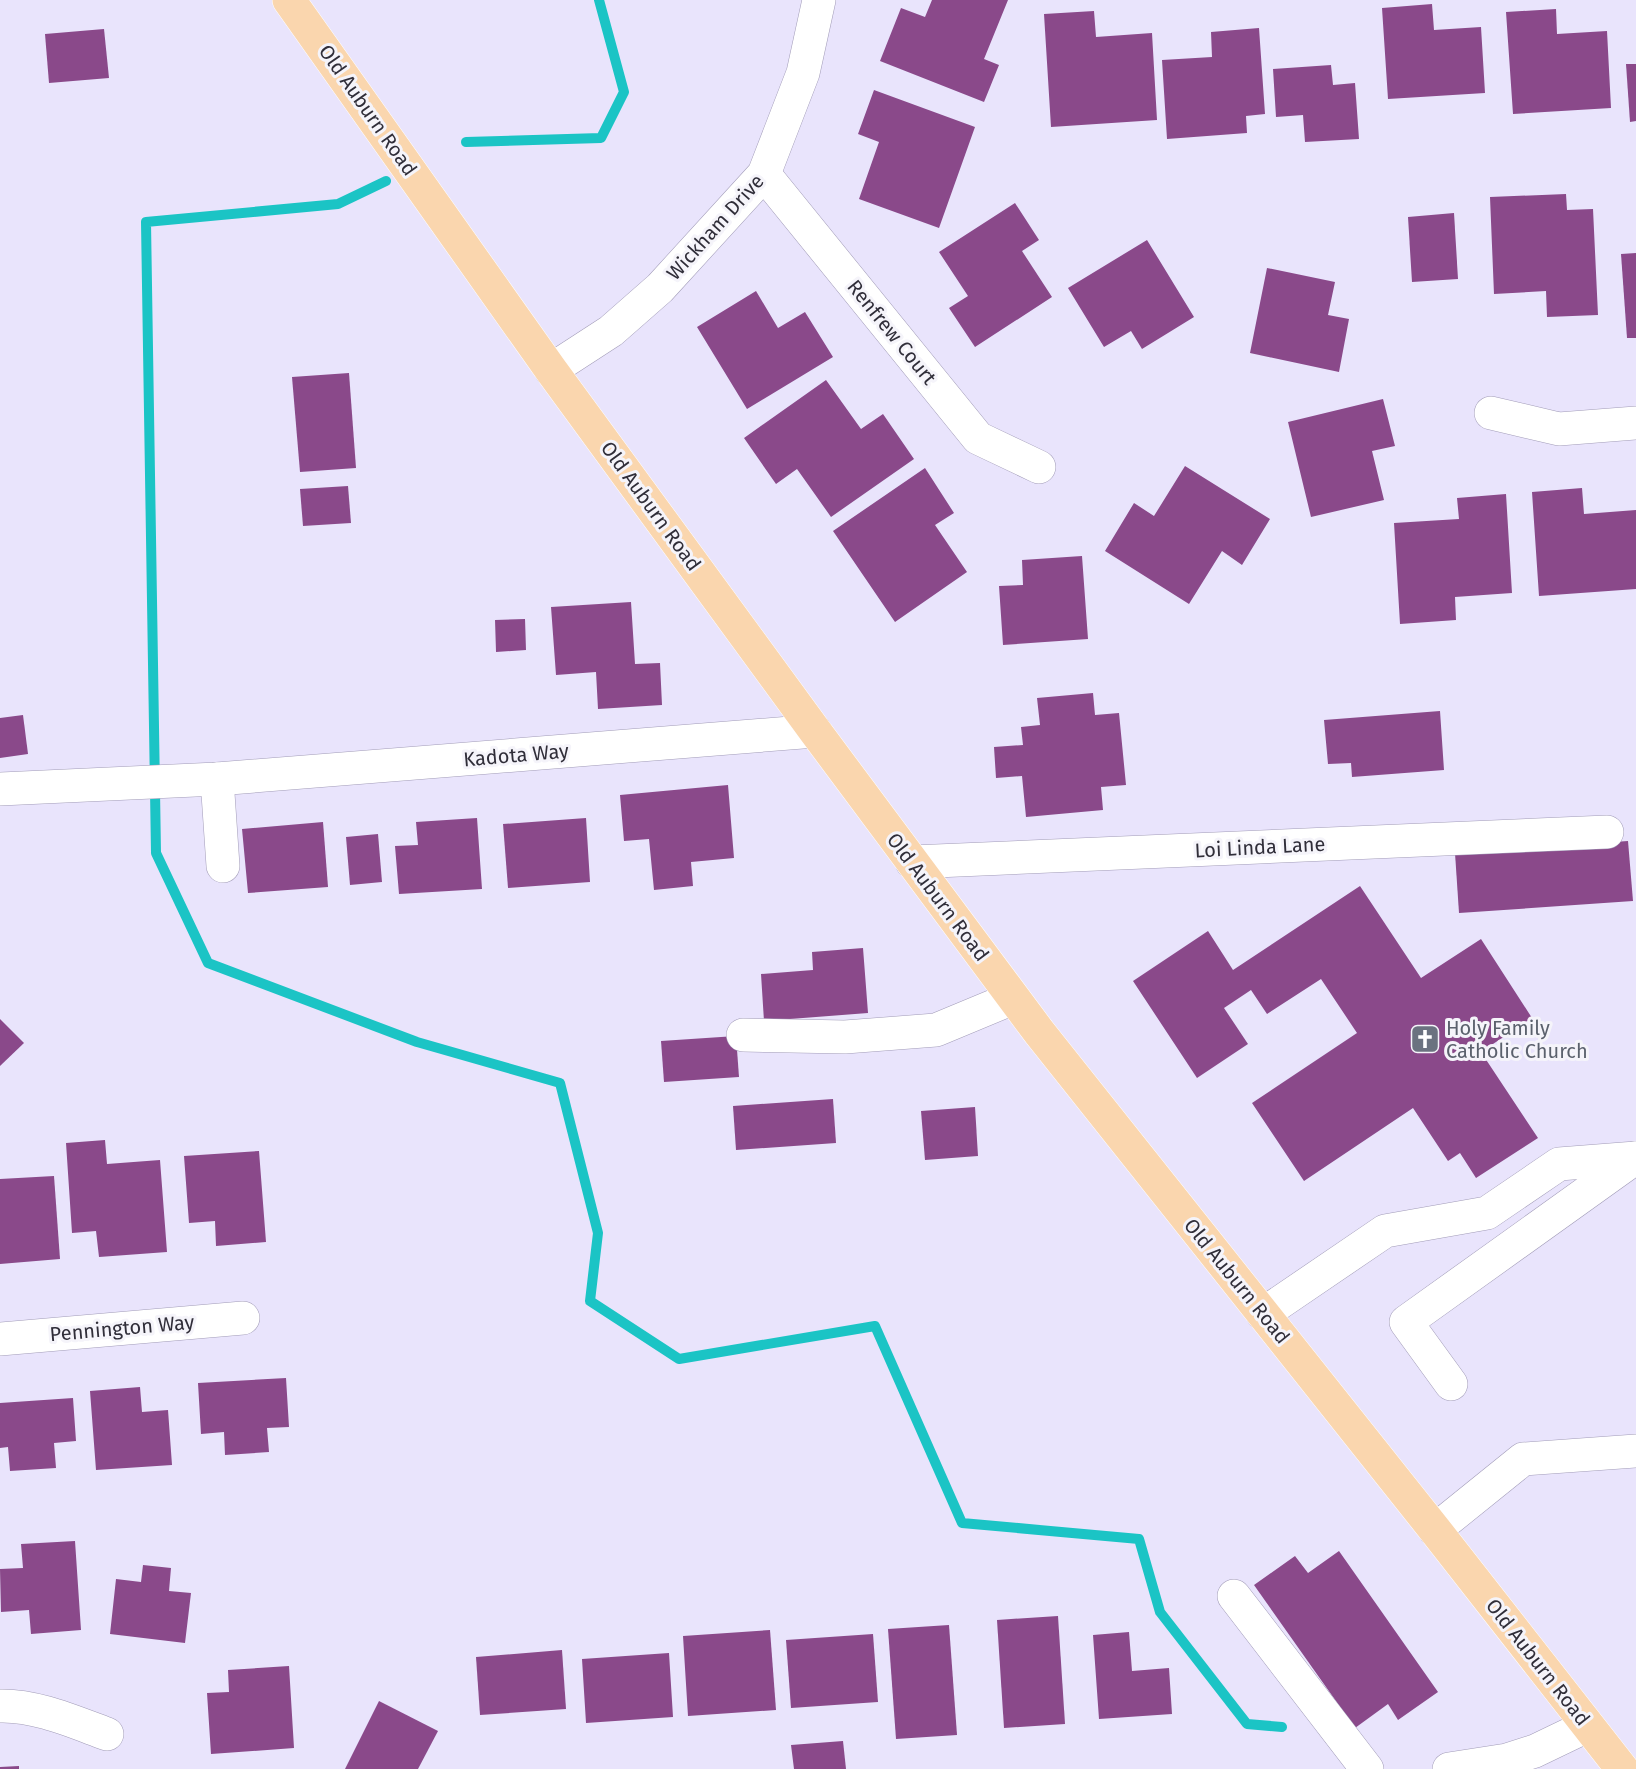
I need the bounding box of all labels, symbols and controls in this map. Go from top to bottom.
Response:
street label: Old Auburn Road [314,40,422,180]
street label: Wickham Drive [661,169,769,285]
street label: Renfrew Court [842,275,942,390]
street label: Old Auburn Road [596,437,706,575]
street label: Kadota Way [462,738,570,772]
street label: Old Auburn Road [882,828,994,966]
street label: Loi Linda Lane [1194,832,1326,862]
place label: Holy Family Catholic Church [1446,1016,1588,1063]
church icon: Holy Family Catholic Church [1409,1023,1441,1055]
street label: Old Auburn Road [1179,1213,1295,1349]
street label: Pennington Way [49,1310,195,1346]
street label: Old Auburn Road [1481,1594,1595,1730]

